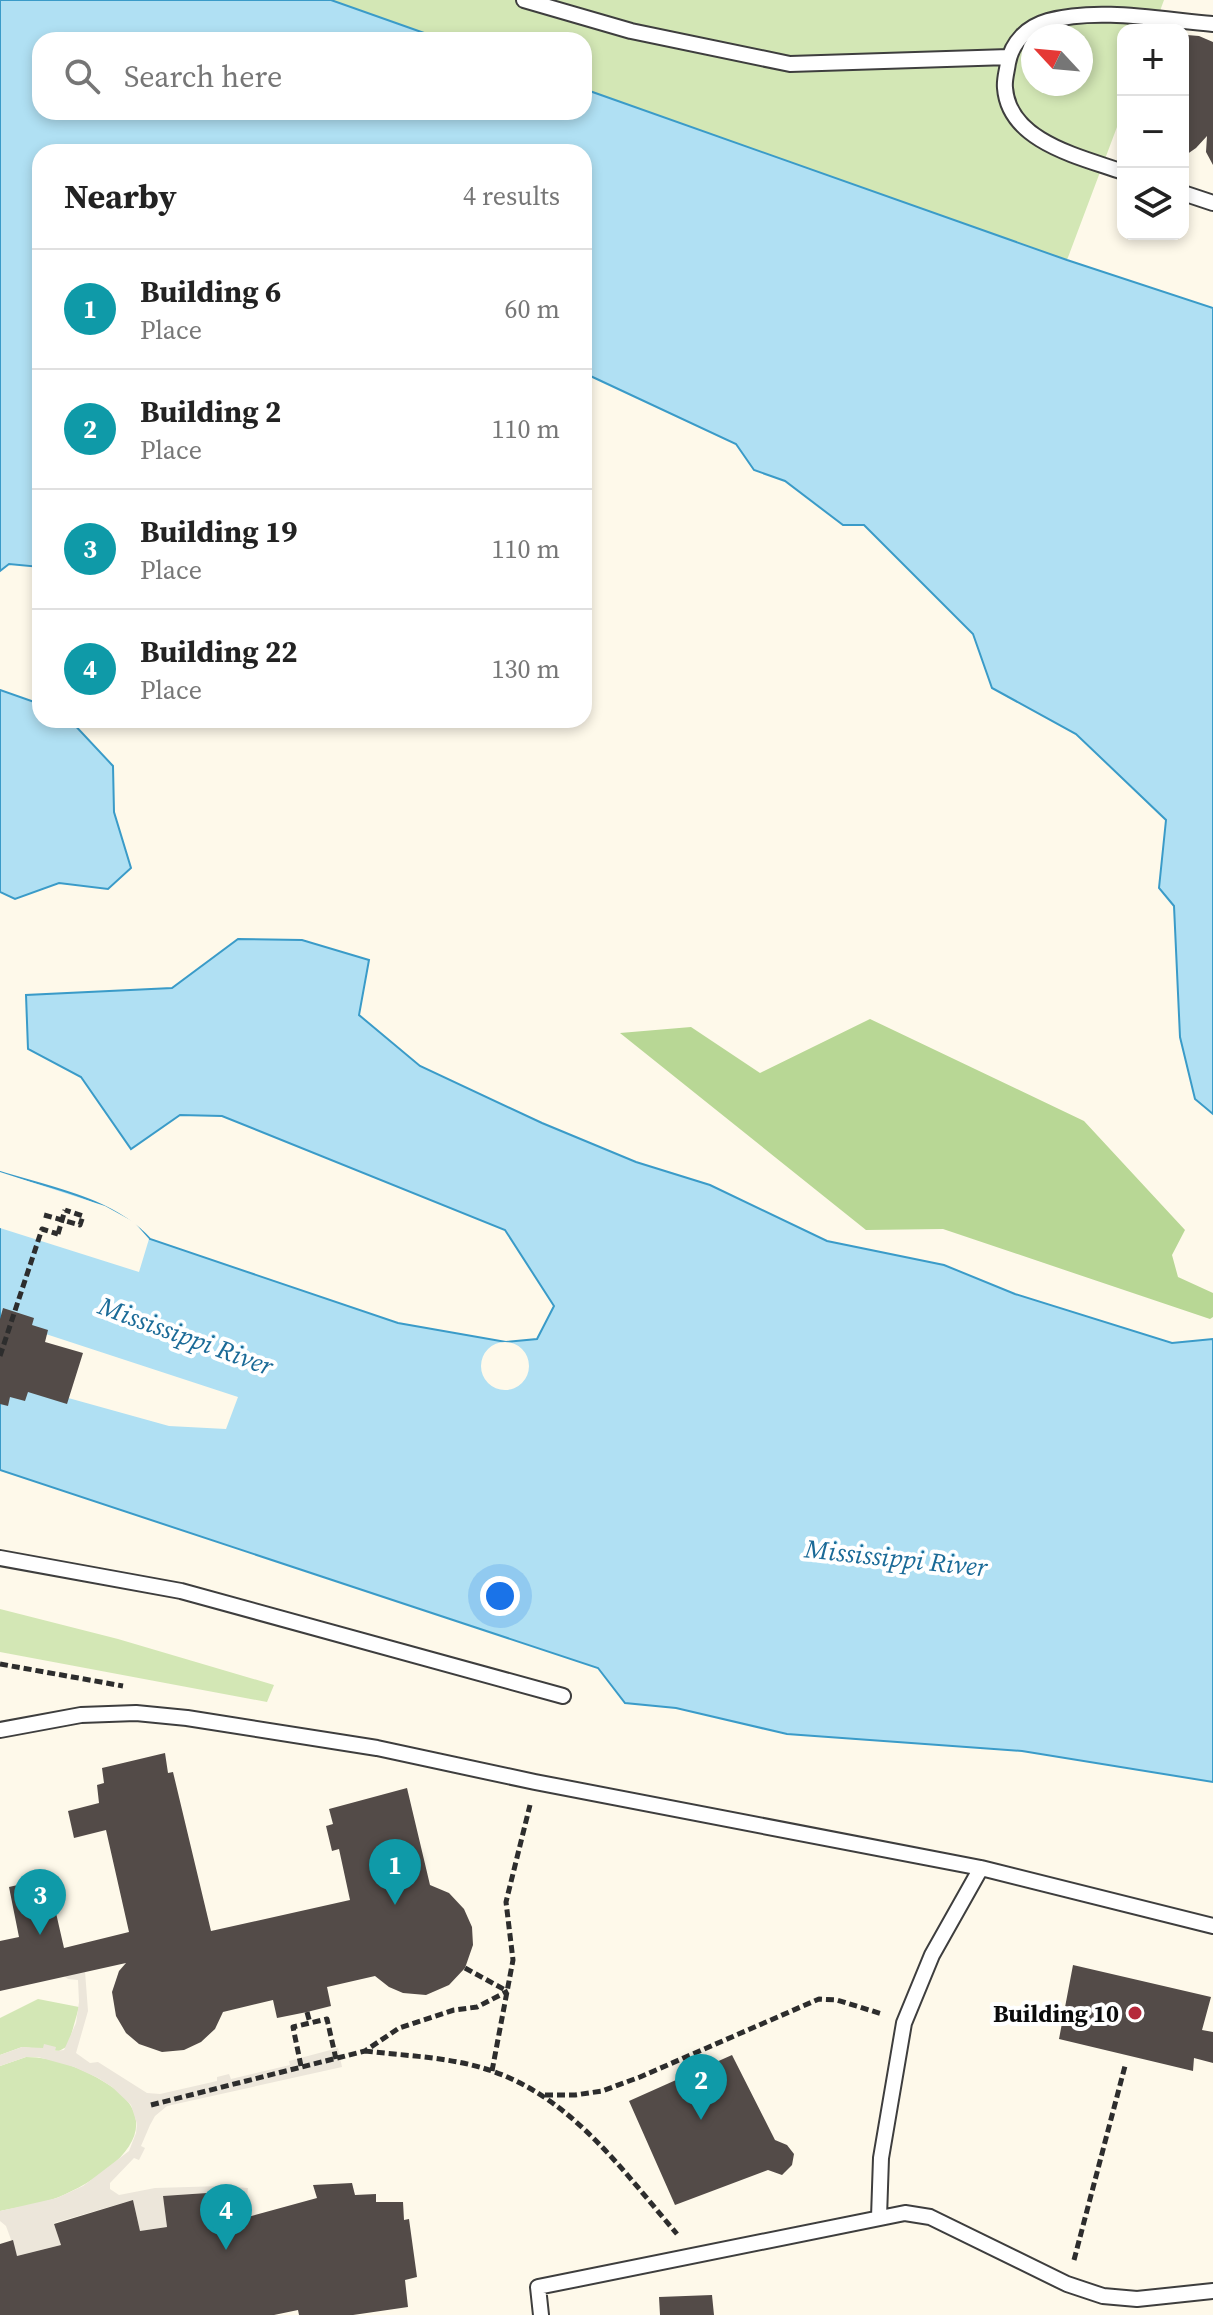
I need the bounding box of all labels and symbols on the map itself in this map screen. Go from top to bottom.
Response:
north arrow [1021,24,1093,96]
water label: Mississippi River [93,1287,279,1384]
water label: Mississippi River [802,1530,990,1586]
your location [480,1576,520,1616]
pin: 1 [369,1839,421,1905]
pin: 3 [14,1869,66,1935]
place label: Building 10 [993,1997,1119,2030]
marker: Building 10 [1126,2004,1144,2022]
pin: 2 [675,2054,727,2120]
pin: 4 [200,2184,252,2250]

